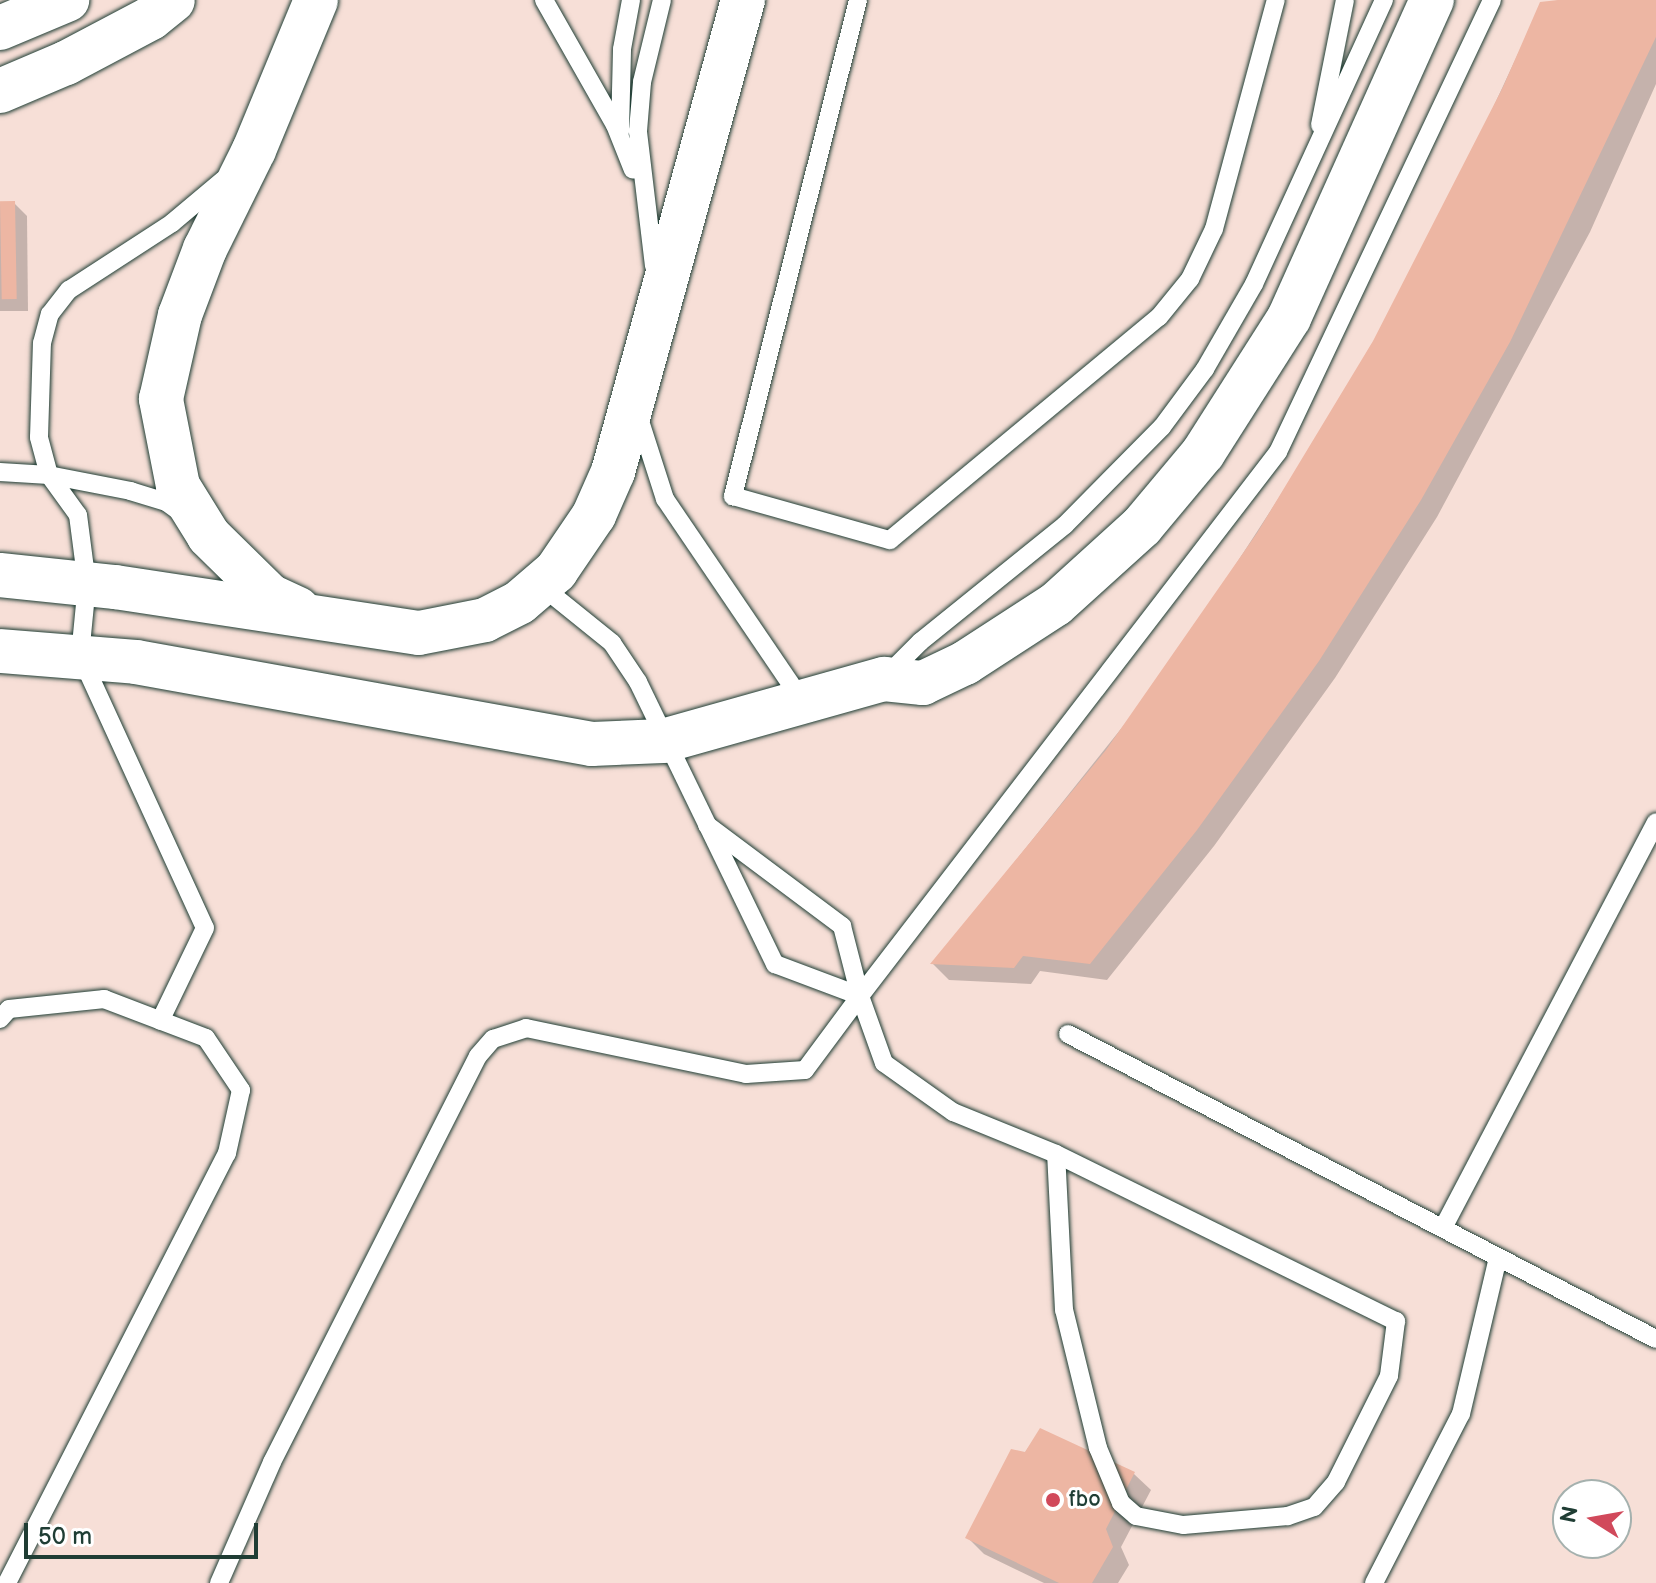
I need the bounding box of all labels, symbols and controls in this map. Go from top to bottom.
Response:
north arrow [1552,1479,1632,1559]
place label: fbo [1069,1487,1101,1513]
marker: fbo [1044,1491,1062,1509]
text: N [1555,1504,1585,1525]
scale bar [28,1507,262,1557]
text: 50 m [38,1522,92,1551]

